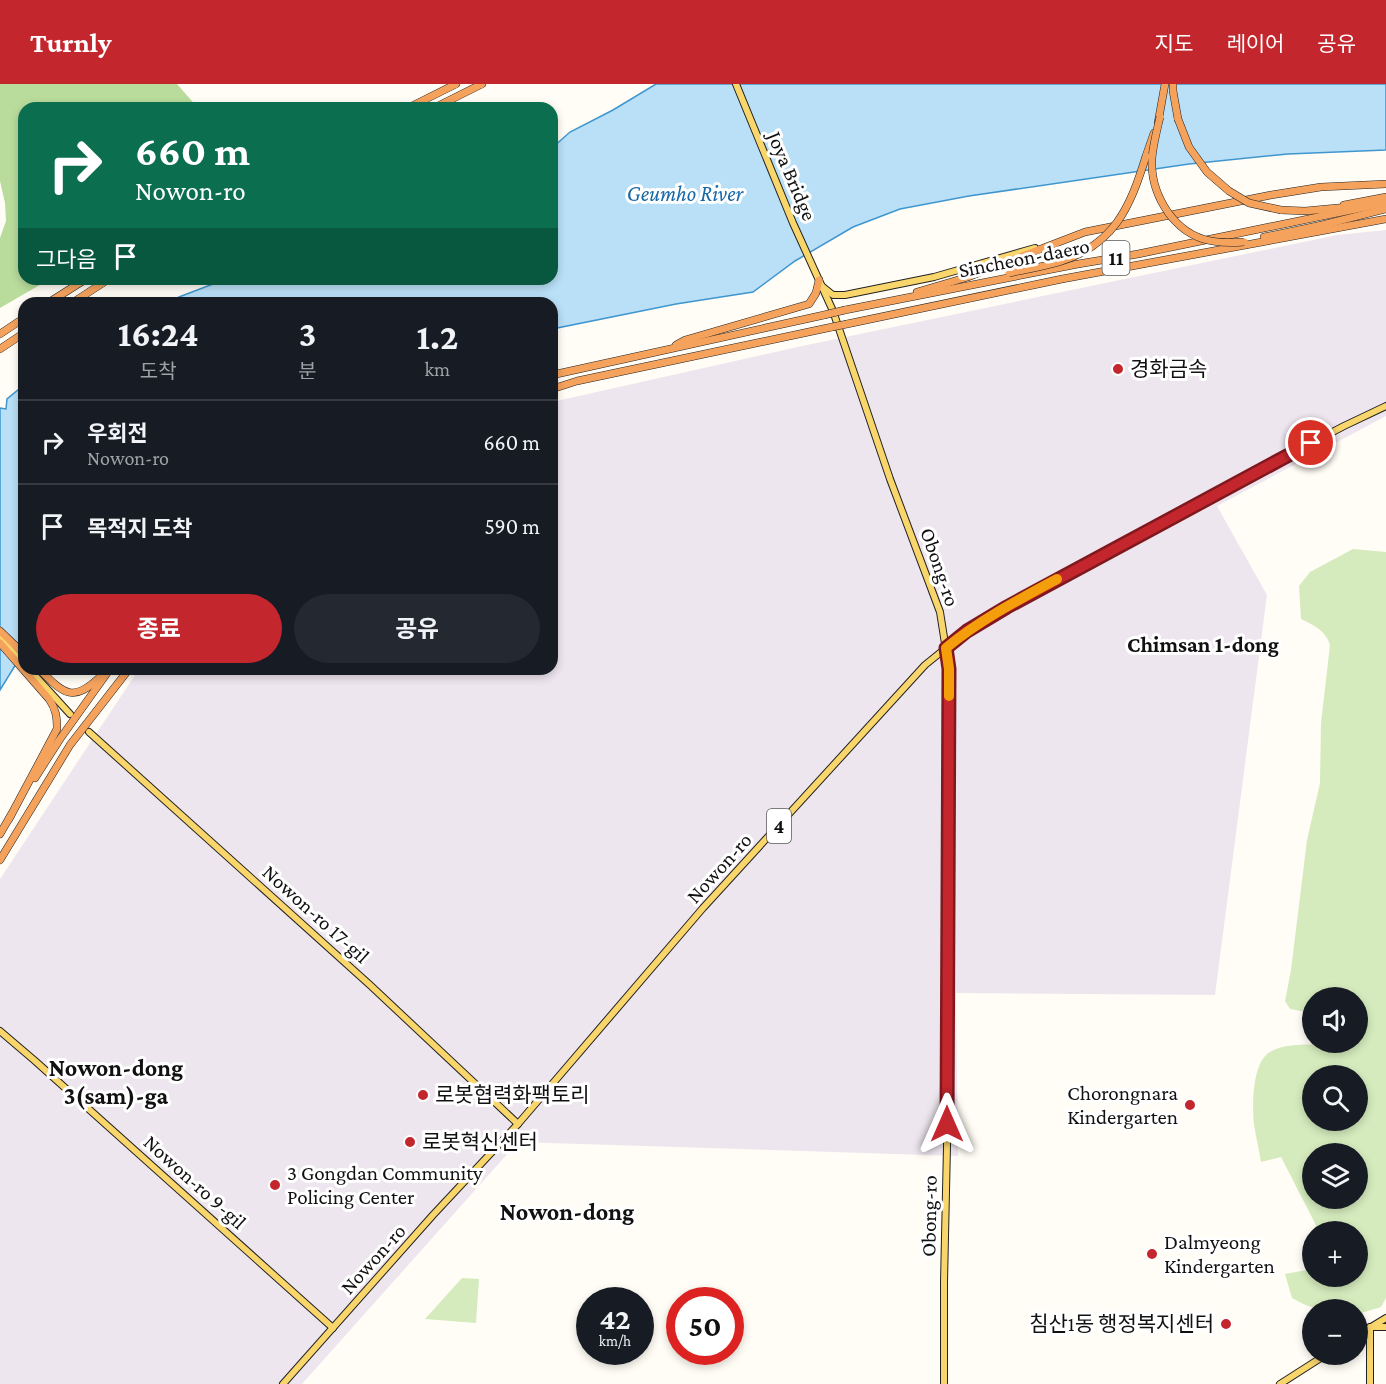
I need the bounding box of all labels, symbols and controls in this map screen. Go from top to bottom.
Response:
text: Turnly [30,27,112,58]
text: 지도 [1155,32,1193,56]
text: 레이어 [1226,32,1284,56]
text: 공유 [1317,32,1356,56]
icon: right [36,126,114,204]
street label: Joya Bridge [762,126,822,224]
text: 660 m [135,127,250,174]
text: Nowon-ro [135,176,246,206]
water label: Geumho River [627,181,745,206]
street label: Sincheon-daero [957,234,1091,282]
icon: arrive [109,240,142,273]
road number: 11 [1102,241,1130,275]
text: 그다음 [36,247,97,272]
text: 16:24 [118,314,199,354]
text: 3 [299,314,316,354]
text: 1.2 [416,317,458,357]
place label: 경화금속 [1130,357,1207,381]
text: km [425,358,450,380]
text: 도착 [140,360,177,382]
text: 분 [298,360,317,382]
marker: 경화금속 [1111,362,1125,376]
pin [1285,417,1336,468]
text: 우회전 [87,421,148,446]
icon: right [36,426,69,459]
icon: arrive [1294,426,1327,459]
text: 660 m [483,430,540,455]
text: Nowon-ro [87,447,169,469]
icon: arrive [36,510,69,543]
text: 590 m [485,514,540,539]
text: 목적지 도착 [87,516,192,541]
street label: Obong-ro [915,524,965,610]
button: 종료 [36,594,282,663]
button: 공유 [294,594,540,663]
district label: Chimsan 1-dong [1127,632,1279,657]
road number: 4 [767,809,791,843]
street label: Nowon-ro [681,828,757,908]
street label: Nowon-ro 17-gil [258,860,374,968]
map controls [1302,987,1368,1365]
button: sound [1302,987,1368,1053]
district label: Nowon-dong 3(sam)-ga [49,1054,183,1110]
button: search [1302,1065,1368,1131]
place label: Chorongnara Kindergarten [1067,1081,1178,1129]
place label: 로봇협력화팩토리 [435,1083,590,1107]
marker: 로봇협력화팩토리 [416,1088,430,1102]
position arrow [915,1092,979,1156]
marker: Chorongnara Kindergarten [1183,1098,1197,1112]
street label: Nowon-ro 9-gil [139,1130,251,1234]
place label: 로봇혁신센터 [422,1130,538,1154]
marker: 로봇혁신센터 [403,1135,417,1149]
button: layers [1302,1143,1368,1209]
place label: 3 Gongdan Community Policing Center [287,1161,483,1209]
street label: Obong-ro [916,1175,942,1257]
marker: 3 Gongdan Community Policing Center [268,1178,282,1192]
district label: Nowon-dong [500,1198,634,1225]
street label: Nowon-ro [335,1219,411,1299]
button: + [1302,1221,1368,1287]
place label: Dalmyeong Kindergarten [1164,1230,1275,1278]
marker: Dalmyeong Kindergarten [1145,1247,1159,1261]
speed limit sign: 50 [666,1287,744,1365]
button: − [1302,1299,1368,1365]
text: 42 [599,1302,631,1335]
place label: 침산1동 행정복지센터 [1029,1312,1214,1336]
marker: 침산1동 행정복지센터 [1219,1317,1233,1331]
text: km/h [599,1333,631,1349]

